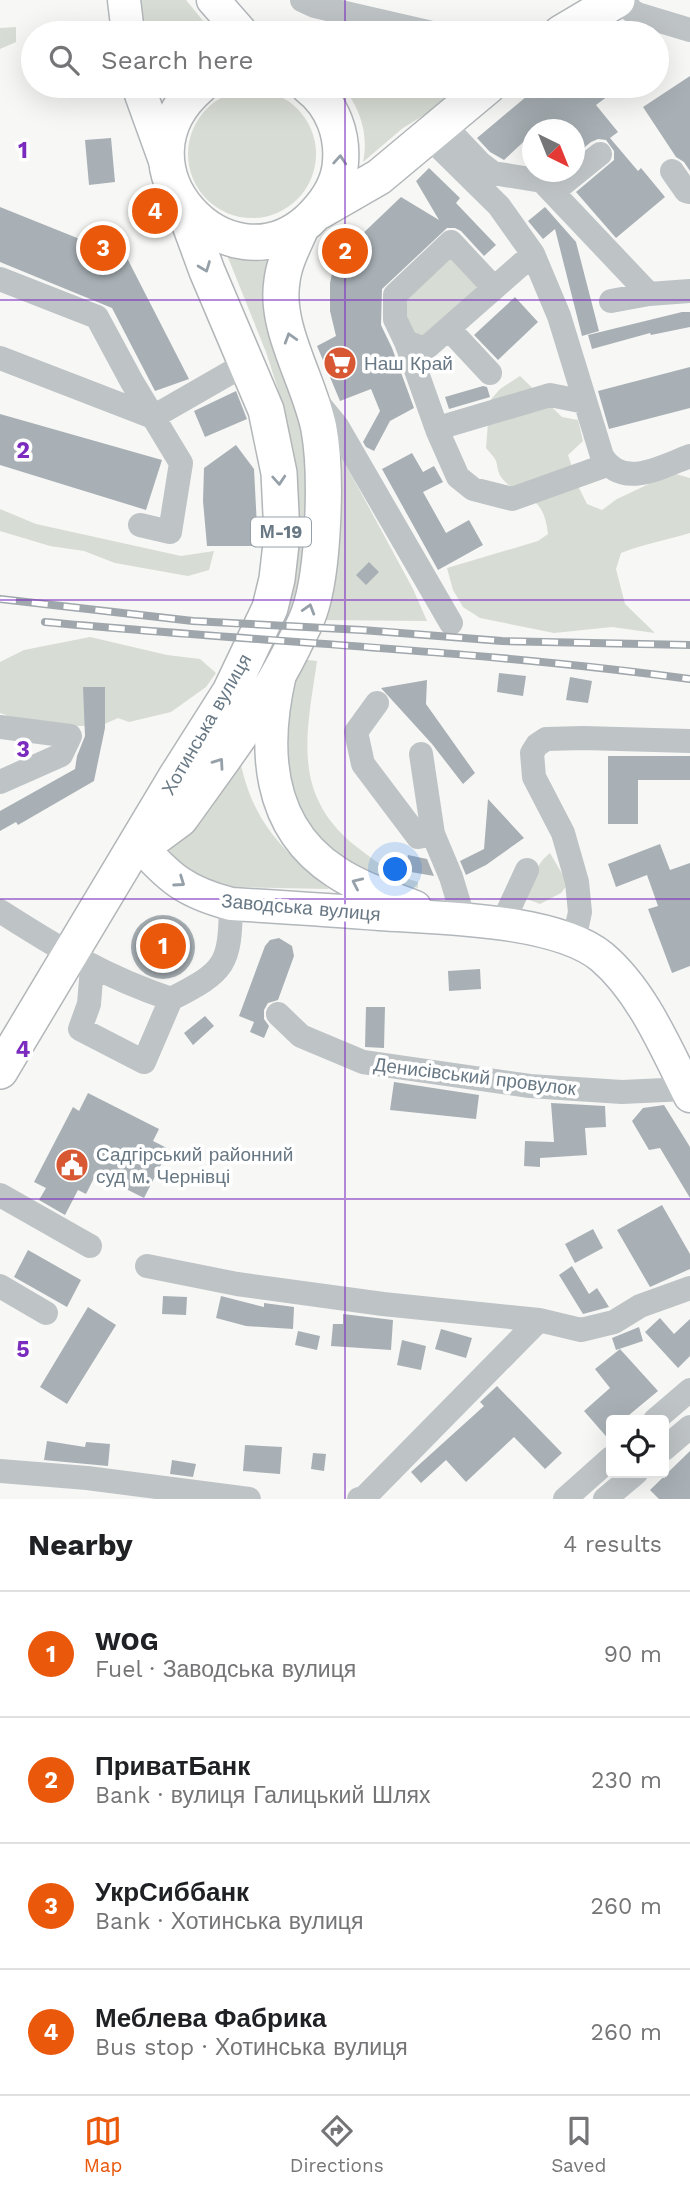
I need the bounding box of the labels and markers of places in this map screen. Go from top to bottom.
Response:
pin: 4 [132,185,178,237]
pin: 3 [80,222,126,274]
pin: 2 [322,225,368,277]
supermarket icon: Наш Край [321,344,359,382]
place label: Наш Край [364,352,453,375]
pin: 1 [140,920,186,972]
place label: Садгірський районний суд м. Чернівці [96,1143,293,1188]
public building icon: Садгірський районний суд м. Чернівці [53,1146,91,1184]

